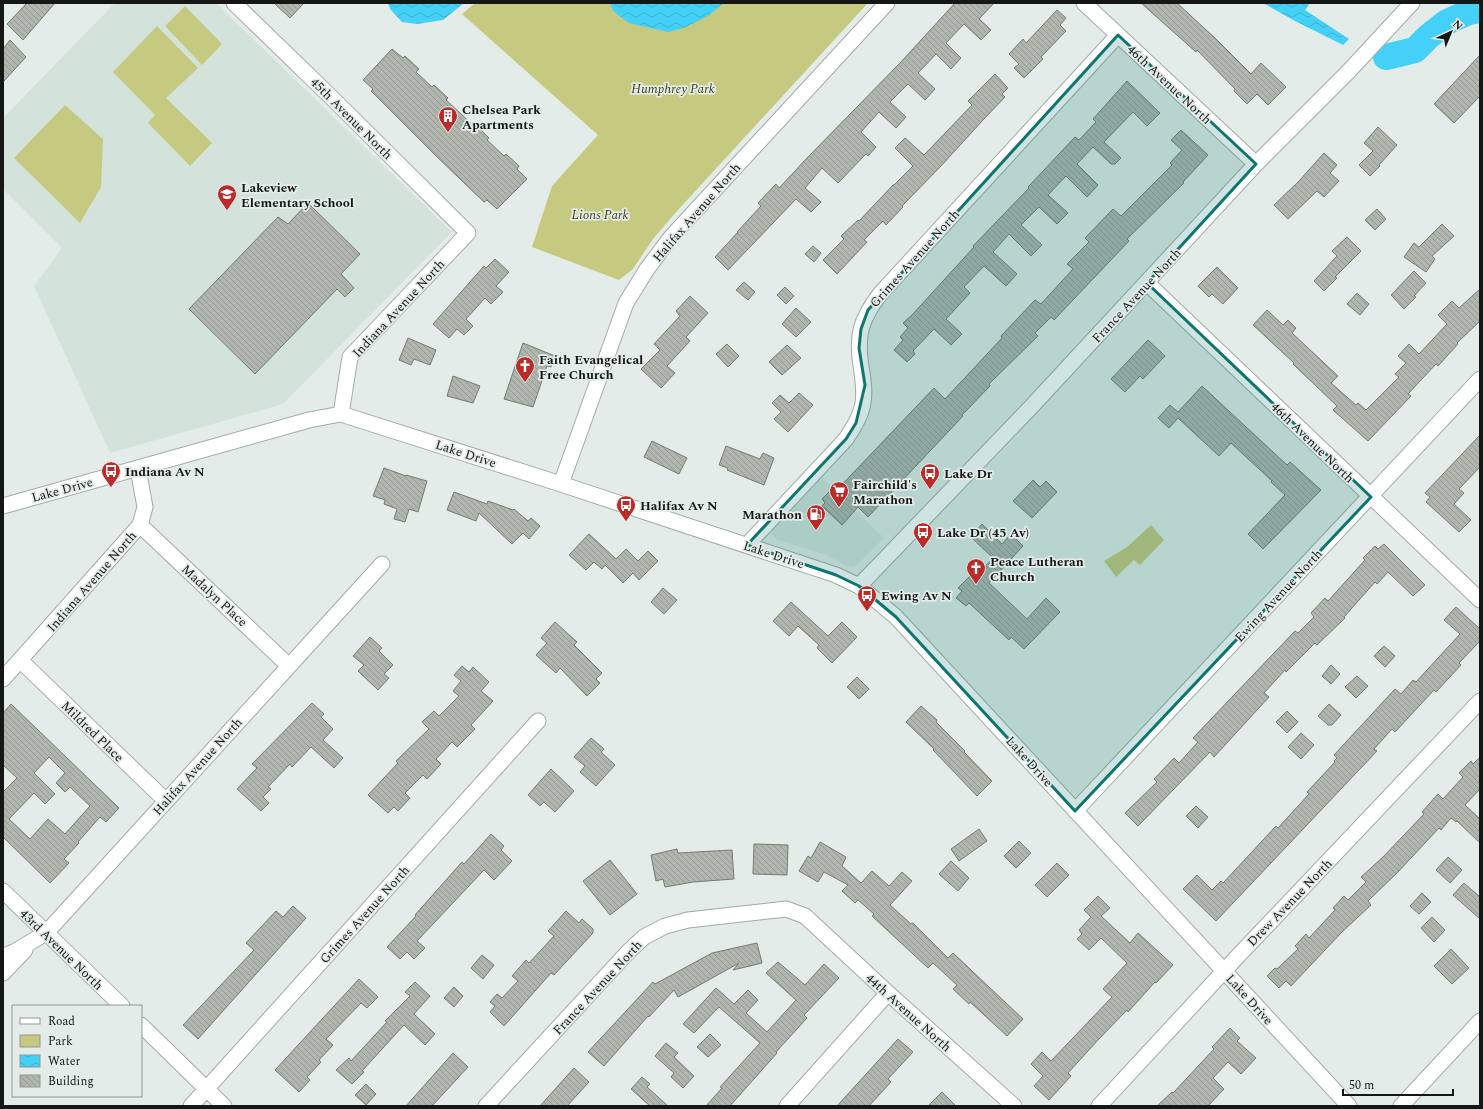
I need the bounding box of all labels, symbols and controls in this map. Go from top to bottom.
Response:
north arrow [1431,12,1471,52]
text: N [1448,16,1467,34]
street label: 46th Avenue North [1123,40,1216,130]
street label: 45th Avenue North [306,73,397,165]
park label: Humphrey Park [631,79,715,99]
place label: Chelsea Park Apartments [462,100,541,135]
building icon: Chelsea Park Apartments [437,105,459,133]
street label: Halifax Avenue North [648,158,746,267]
place label: Lakeview Elementary School [241,178,354,213]
school or university icon: Lakeview Elementary School [216,183,238,211]
park label: Lions Park [571,205,629,225]
street label: Grimes Avenue North [865,205,965,312]
street label: France Avenue North [1087,243,1186,348]
street label: Indiana Avenue North [348,255,450,362]
place label: Faith Evangelical Free Church [539,350,643,385]
church icon: Faith Evangelical Free Church [514,355,536,383]
street label: 46th Avenue North [1266,398,1359,488]
street label: Lake Drive [433,435,499,473]
bus stop icon: Indiana Av N [100,460,122,488]
place label: Indiana Av N [125,462,205,482]
bus stop icon: Lake Dr [919,462,941,490]
place label: Lake Dr [944,464,993,484]
street label: Lake Drive [29,472,95,508]
place label: Fairchild's Marathon [853,475,917,510]
supermarket icon: Fairchild's Marathon [828,480,850,508]
bus stop icon: Halifax Av N [615,494,637,522]
place label: Halifax Av N [640,496,718,516]
fuel station icon: Marathon [805,503,827,531]
place label: Marathon [742,505,802,525]
bus stop icon: Lake Dr (45 Av) [912,521,934,549]
place label: Lake Dr (45 Av) [937,523,1029,543]
street label: Indiana Avenue North [42,526,142,637]
street label: Lake Drive [741,536,807,574]
street label: Ewing Avenue North [1230,544,1328,647]
place label: Peace Lutheran Church [990,552,1084,587]
church icon: Peace Lutheran Church [965,557,987,585]
street label: Madalyn Place [177,560,252,632]
bus stop icon: Ewing Av N [856,584,878,612]
place label: Ewing Av N [881,586,952,606]
street label: Mildred Place [56,697,128,767]
street label: Halifax Avenue North [148,713,248,820]
street label: Lake Drive [1001,732,1058,792]
street label: Drew Avenue North [1242,854,1337,951]
street label: Grimes Avenue North [315,861,415,968]
street label: 43rd Avenue North [15,904,108,995]
street label: France Avenue North [548,935,647,1040]
street label: 44th Avenue North [861,969,956,1057]
street label: Lake Drive [1221,970,1278,1030]
legend [12,1005,142,1097]
text: Road [48,1012,75,1031]
text: Park [48,1032,73,1051]
text: Water [48,1052,80,1071]
scale bar [1343,1071,1453,1097]
text: Building [48,1072,94,1091]
text: 50 m [1349,1076,1374,1095]

